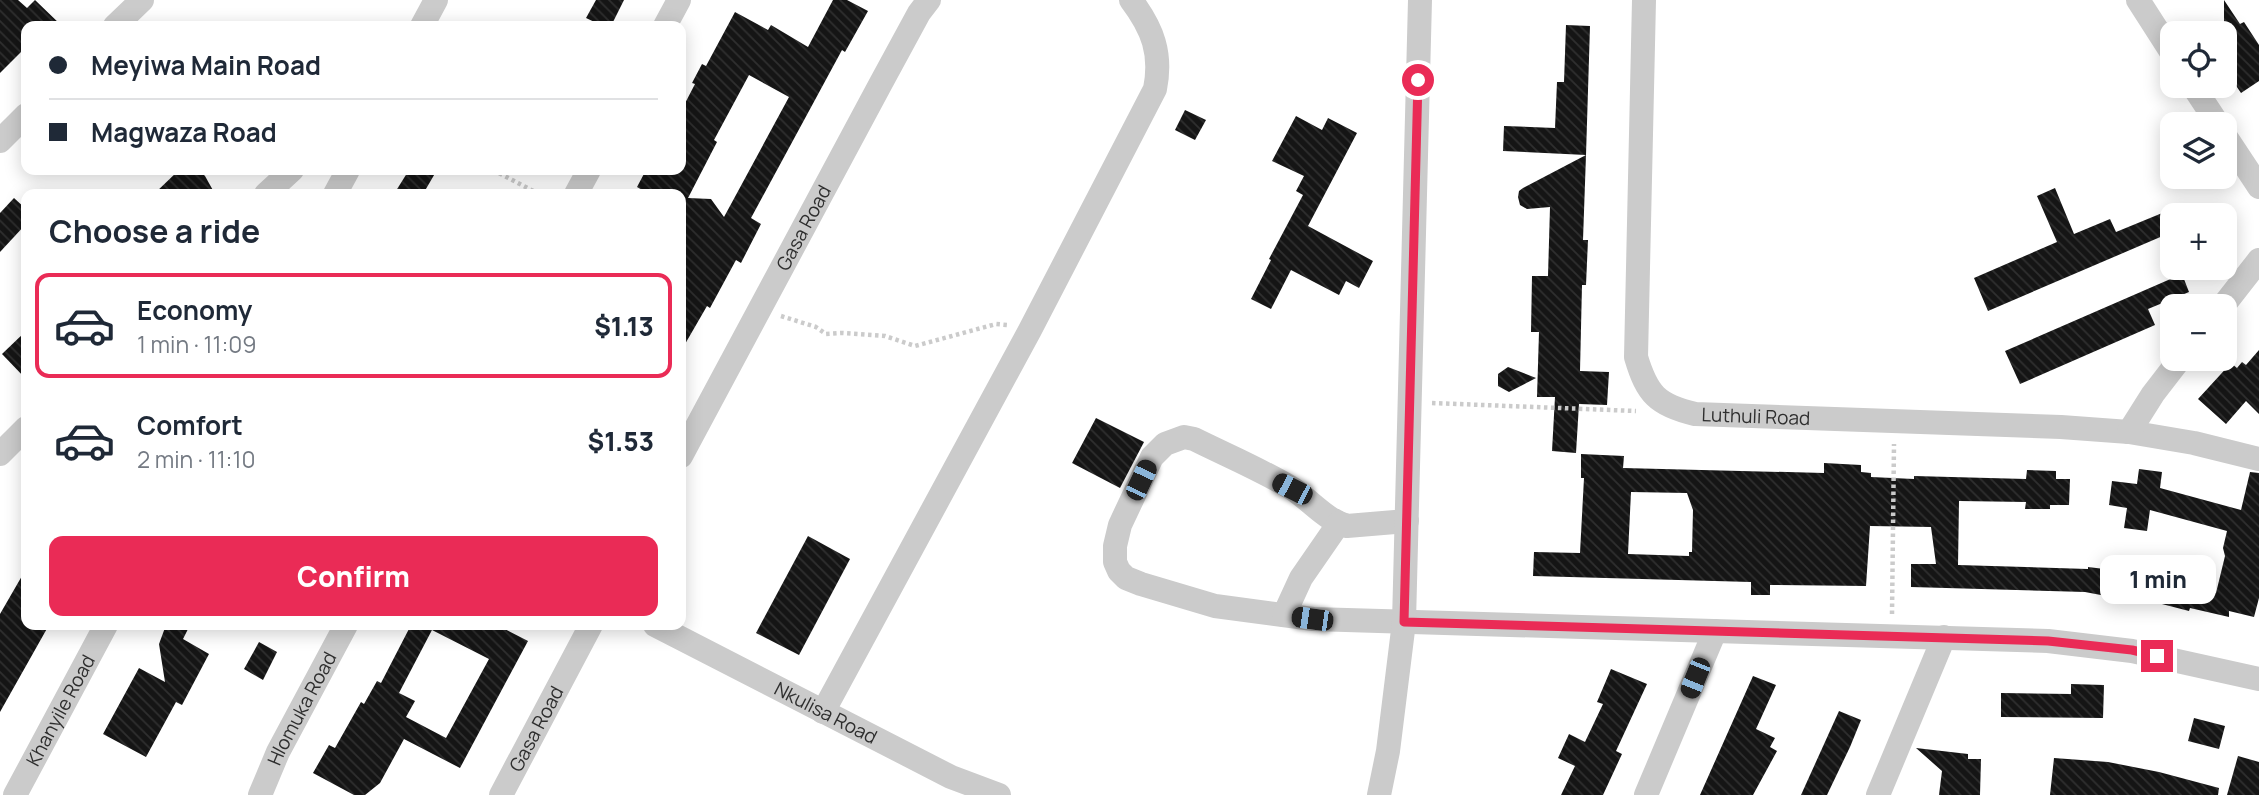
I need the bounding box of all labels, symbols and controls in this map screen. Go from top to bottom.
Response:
map controls [2160,21,2237,371]
button: locate [2160,21,2237,98]
text: Meyiwa Main Road [91,47,321,83]
route start [1402,64,1434,96]
button: layers [2160,112,2237,189]
text: Magwaza Road [91,114,277,150]
street label: Gasa Road [770,180,837,275]
button: + [2160,203,2237,280]
text: Choose a ride [49,209,260,253]
text: Economy [137,292,252,328]
icon: car [53,294,116,357]
button: − [2160,294,2237,371]
text: $1.13 [594,308,654,344]
text: 1 min · 11:09 [137,328,257,360]
street label: Luthuli Road [1701,401,1811,431]
text: Comfort [137,407,243,443]
icon: car [53,409,116,472]
text: $1.53 [588,423,654,459]
text: 2 min · 11:10 [137,443,255,475]
car [1123,457,1160,503]
car [1269,470,1316,508]
button: Confirm [49,536,658,616]
callout: 1 min [2099,554,2215,604]
text: 1 min [2129,563,2187,595]
car [1290,606,1335,632]
route end [2141,640,2173,672]
street label: Hlomuka Road [261,647,342,769]
street label: Khanyile Road [20,650,101,771]
car [1678,655,1713,701]
street label: Nkulisa Road [770,676,882,750]
street label: Gasa Road [503,681,569,776]

